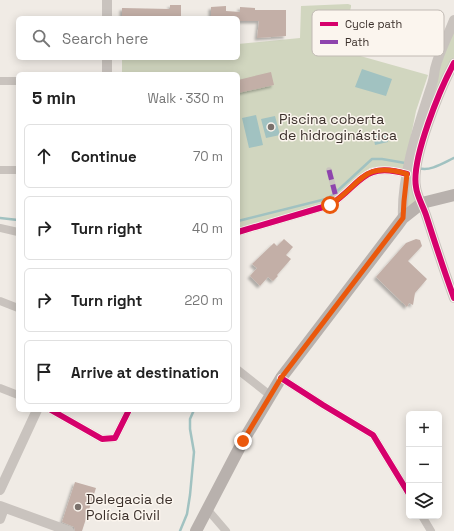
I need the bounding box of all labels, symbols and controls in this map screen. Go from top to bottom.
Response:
legend [312,10,444,56]
search box [16,16,240,60]
text: Cycle path [345,17,402,31]
icon: search [30,27,52,49]
text: Search here [62,29,148,48]
text: Path [345,35,369,49]
text: 5 min [32,87,76,109]
text: Walk · 330 m [147,90,224,107]
place label: Piscina coberta de hidroginástica [279,110,397,144]
marker: Piscina coberta de hidroginástica [266,122,276,132]
icon: ahead [33,145,55,167]
text: Continue [71,147,137,166]
text: 70 m [193,148,223,165]
route start [321,196,339,214]
icon: right [33,217,55,239]
text: Turn right [71,219,142,238]
text: 40 m [192,220,223,237]
icon: right [33,289,55,311]
text: Turn right [71,291,142,310]
text: 220 m [184,292,223,309]
icon: arrive [33,361,55,383]
text: Arrive at destination [71,363,219,382]
map controls [406,411,442,519]
button: + [406,411,442,447]
route end [234,432,252,450]
button: − [406,447,442,483]
button: layers [406,483,442,519]
place label: Delegacia de Polícia Civil [86,490,173,524]
marker: Delegacia de Polícia Civil [73,502,83,512]

